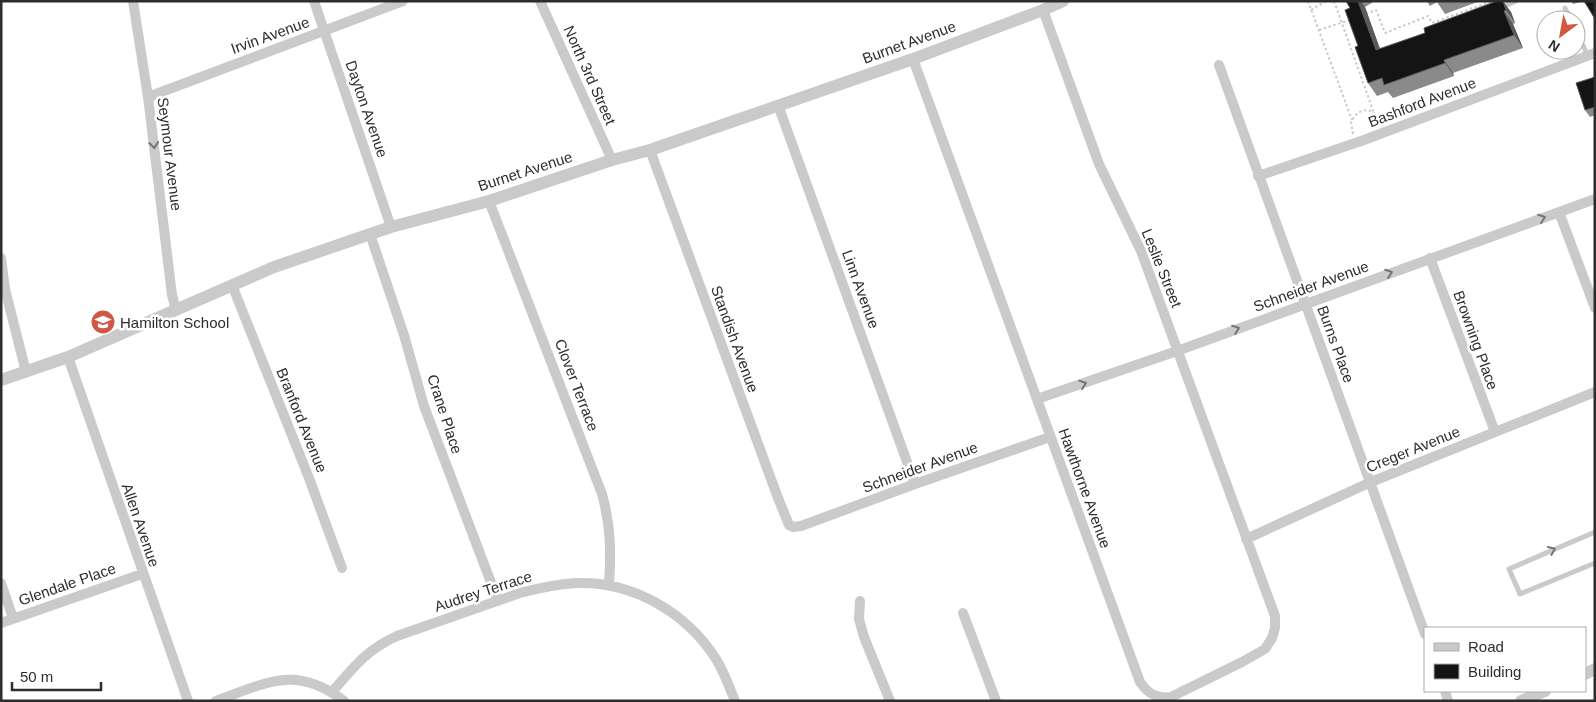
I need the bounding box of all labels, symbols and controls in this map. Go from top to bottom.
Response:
north arrow [1536,10,1586,60]
street label: Irvin Avenue [228,13,312,57]
street label: Burnet Avenue [860,17,958,67]
street label: North 3rd Street [561,23,620,128]
text: N [1546,37,1563,55]
street label: Dayton Avenue [342,58,392,160]
street label: Bashford Avenue [1366,74,1478,130]
street label: Seymour Avenue [155,96,185,212]
one-way arrow [148,141,158,149]
street label: Burnet Avenue [476,148,574,194]
one-way arrow [1537,214,1545,224]
street label: Leslie Street [1138,226,1186,311]
street label: Linn Avenue [839,247,883,331]
street label: Schneider Avenue [1251,257,1371,315]
one-way arrow [1384,269,1392,279]
street label: Standish Avenue [708,283,762,395]
street label: Browning Place [1450,288,1502,392]
street label: Burns Place [1314,303,1358,385]
school or university icon: Hamilton School [90,309,116,335]
place label: Hamilton School [120,314,229,331]
one-way arrow [1231,325,1240,335]
street label: Clover Terrace [552,337,602,433]
street label: Branford Avenue [273,365,331,475]
street label: Crane Place [424,372,466,456]
one-way arrow [1078,379,1087,389]
street label: Creger Avenue [1364,422,1462,476]
street label: Hawthorne Avenue [1055,426,1115,550]
street label: Schneider Avenue [860,438,980,496]
street label: Allen Avenue [119,481,163,569]
one-way arrow [1547,546,1556,557]
street label: Glendale Place [16,559,118,609]
street label: Audrey Terrace [432,567,534,615]
legend [1424,627,1586,692]
text: Road [1468,638,1504,655]
scale bar [12,660,101,692]
text: Building [1468,663,1521,680]
text: 50 m [20,668,53,685]

